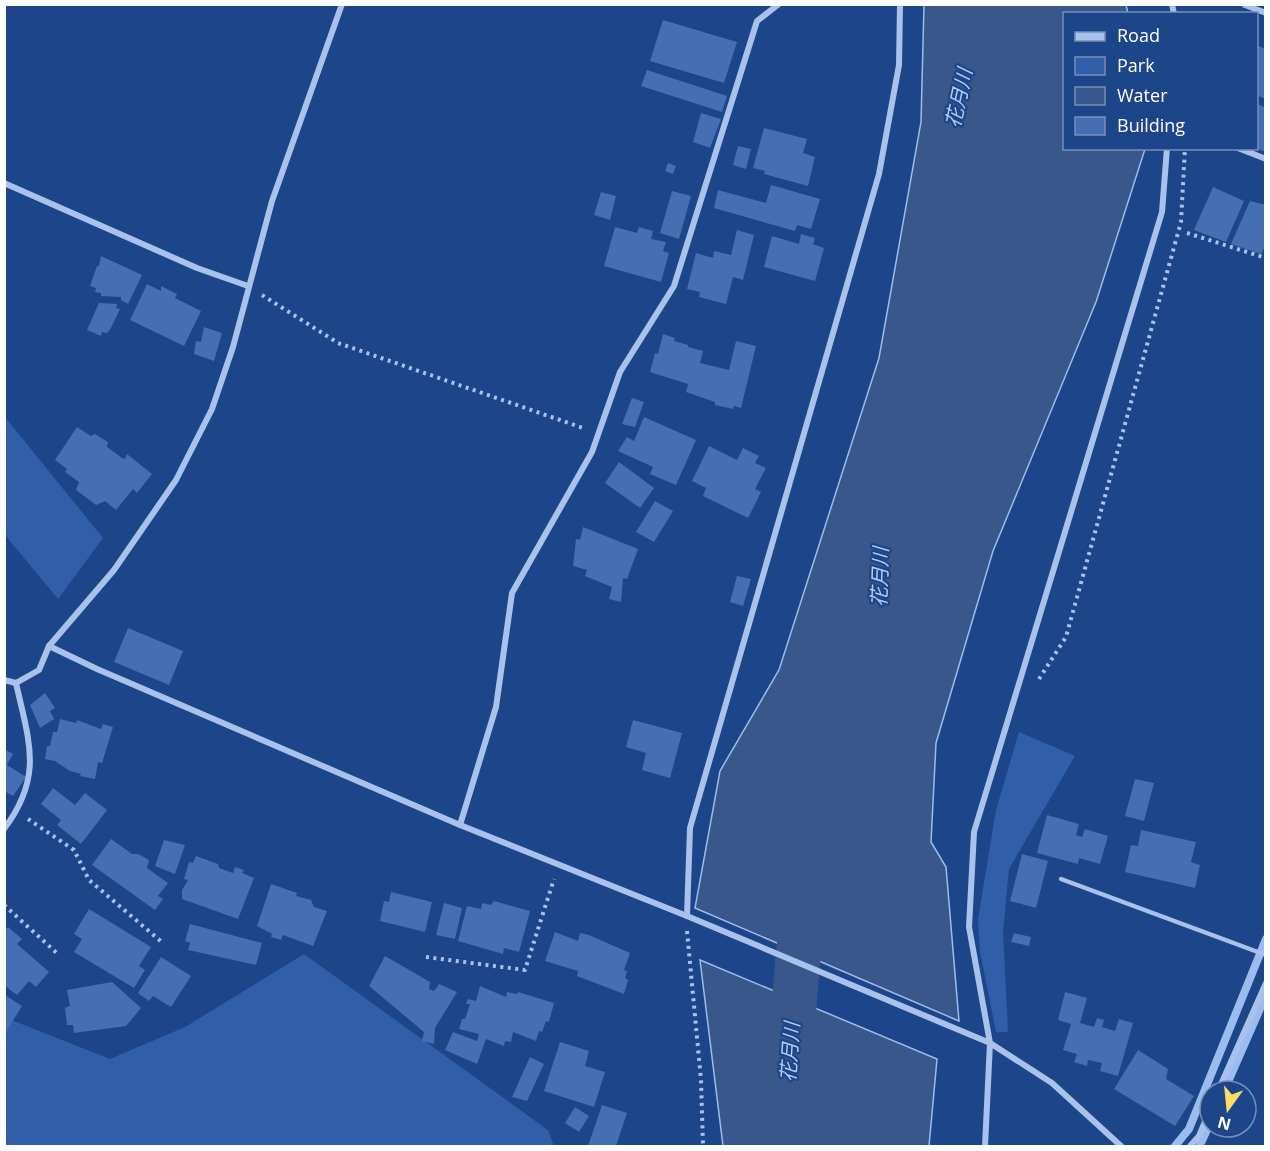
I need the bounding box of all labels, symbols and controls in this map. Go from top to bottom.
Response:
legend [1063,12,1258,150]
text: Road [1117,23,1160,47]
text: Park [1117,53,1155,77]
water label: 花月川 [939,64,978,130]
text: Water [1117,83,1168,107]
text: Building [1117,113,1185,137]
water label: 花月川 [865,545,894,607]
water label: 花月川 [774,1019,805,1083]
north arrow [1198,1079,1258,1139]
text: N [1215,1111,1233,1136]

